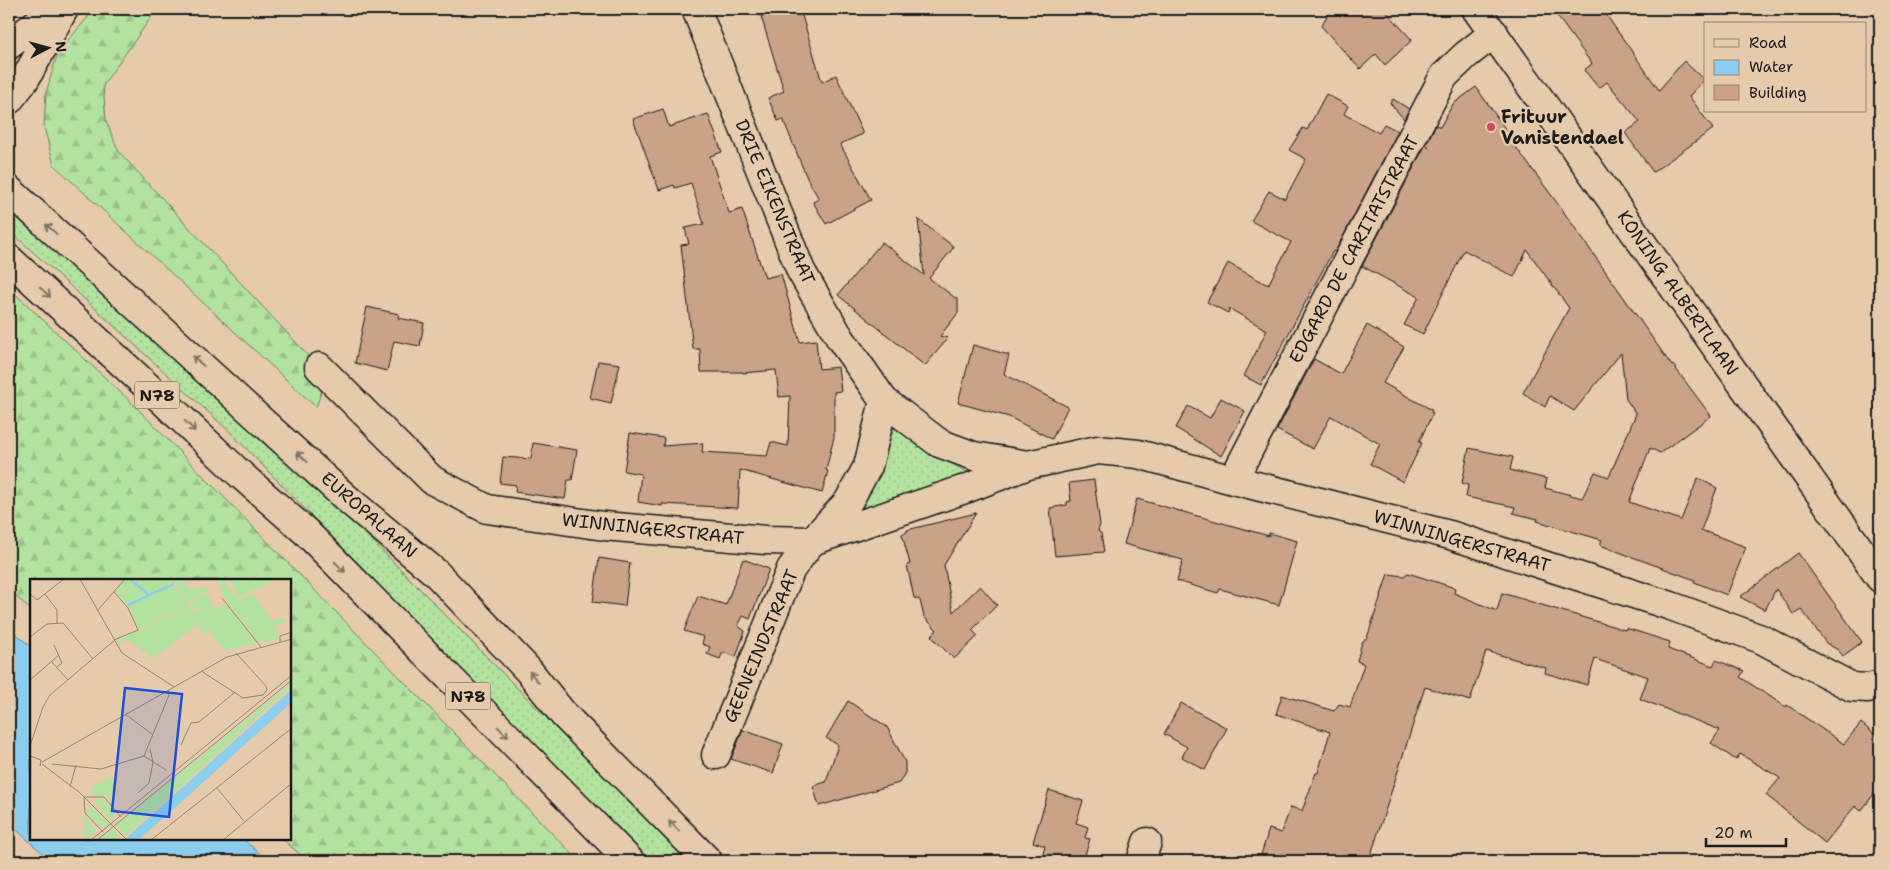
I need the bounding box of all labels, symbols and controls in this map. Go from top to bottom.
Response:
north arrow [22,22,72,72]
legend [1704,22,1866,112]
text: Road [1749,33,1787,53]
text: N [51,40,70,53]
text: Water [1749,57,1793,77]
text: Building [1749,83,1806,103]
place label: Frituur Vanistendael [1501,105,1624,150]
street label: DRIE EIKENSTRAAT [729,116,821,288]
marker: Frituur Vanistendael [1485,121,1497,133]
street label: EDGARD DE CARITATSTRAAT [1283,131,1425,367]
street label: KONING ALBERTLAAN [1612,206,1744,380]
one-way arrow [45,223,58,235]
one-way arrow [38,286,51,298]
one-way arrow [192,356,205,367]
road number: N78 [134,382,180,408]
one-way arrow [183,420,196,432]
one-way arrow [296,451,309,463]
street label: EUROPALAAN [316,466,422,564]
street label: WINNINGERSTRAAT [1371,504,1553,578]
street label: WINNINGERSTRAAT [561,507,745,551]
one-way arrow [334,560,346,573]
street label: GEENEINDSTRAAT [718,566,804,726]
inset map [30,579,291,840]
one-way arrow [529,670,539,684]
road number: N78 [446,682,490,709]
one-way arrow [497,726,509,738]
scale bar [1706,815,1786,847]
one-way arrow [669,821,681,833]
text: 20 m [1714,823,1753,843]

